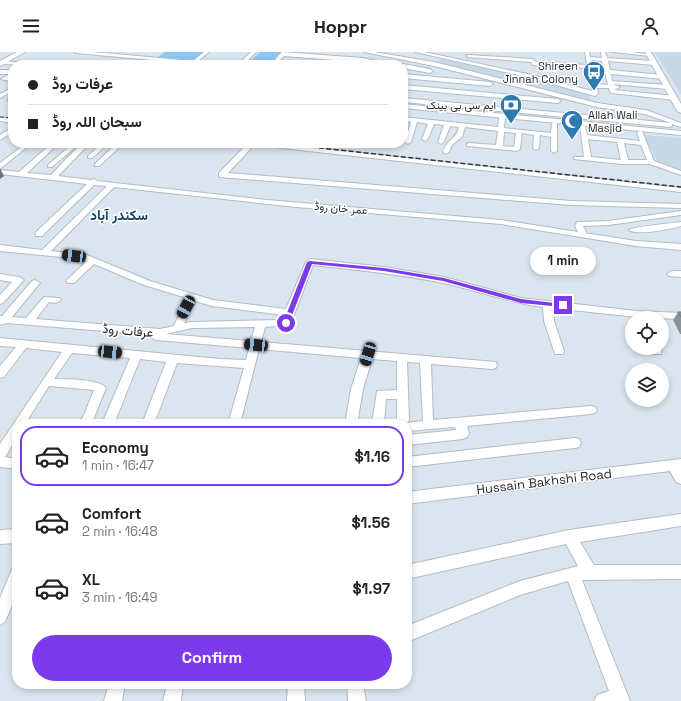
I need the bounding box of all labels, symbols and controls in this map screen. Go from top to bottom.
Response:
icon: menu [20,15,42,37]
text: Hoppr [314,15,367,38]
icon: person [639,15,661,37]
place label: Shireen Jinnah Colony [503,59,578,86]
bus stop icon: Shireen Jinnah Colony [581,59,607,92]
text: عرفات روڈ [52,74,113,93]
bank icon: ایم سی بی بینک [498,92,524,125]
place label: ایم سی بی بینک [426,98,496,113]
mosque icon: Allah Wali Masjid [559,108,585,141]
place label: Allah Wali Masjid [588,108,638,135]
text: سبحان اللہ روڈ [52,112,142,131]
street label: عمر خان روڈ [314,199,368,217]
district label: سکندر آباد [90,206,148,224]
callout: 1 min [530,247,596,275]
car [61,249,87,263]
text: 1 min [547,252,579,269]
car [175,294,197,320]
route end [554,296,572,314]
map controls [625,311,669,407]
button: locate [625,311,669,355]
route start [277,314,295,332]
street label: عرفات روڈ [102,320,154,341]
car [244,338,268,352]
car [359,341,377,367]
car [97,345,123,359]
button: layers [625,363,669,407]
icon: car [34,438,70,474]
text: Economy [82,438,149,457]
text: $1.16 [354,447,390,466]
text: 1 min · 16:47 [82,457,154,474]
street label: Hussain Bakhshi Road [475,465,613,498]
icon: car [34,504,70,540]
text: Comfort [82,504,142,523]
text: $1.56 [351,513,390,532]
text: 2 min · 16:48 [82,523,158,540]
icon: car [34,570,70,606]
text: XL [82,570,100,589]
text: $1.97 [352,579,390,598]
text: 3 min · 16:49 [82,589,157,606]
button: Confirm [32,635,392,681]

